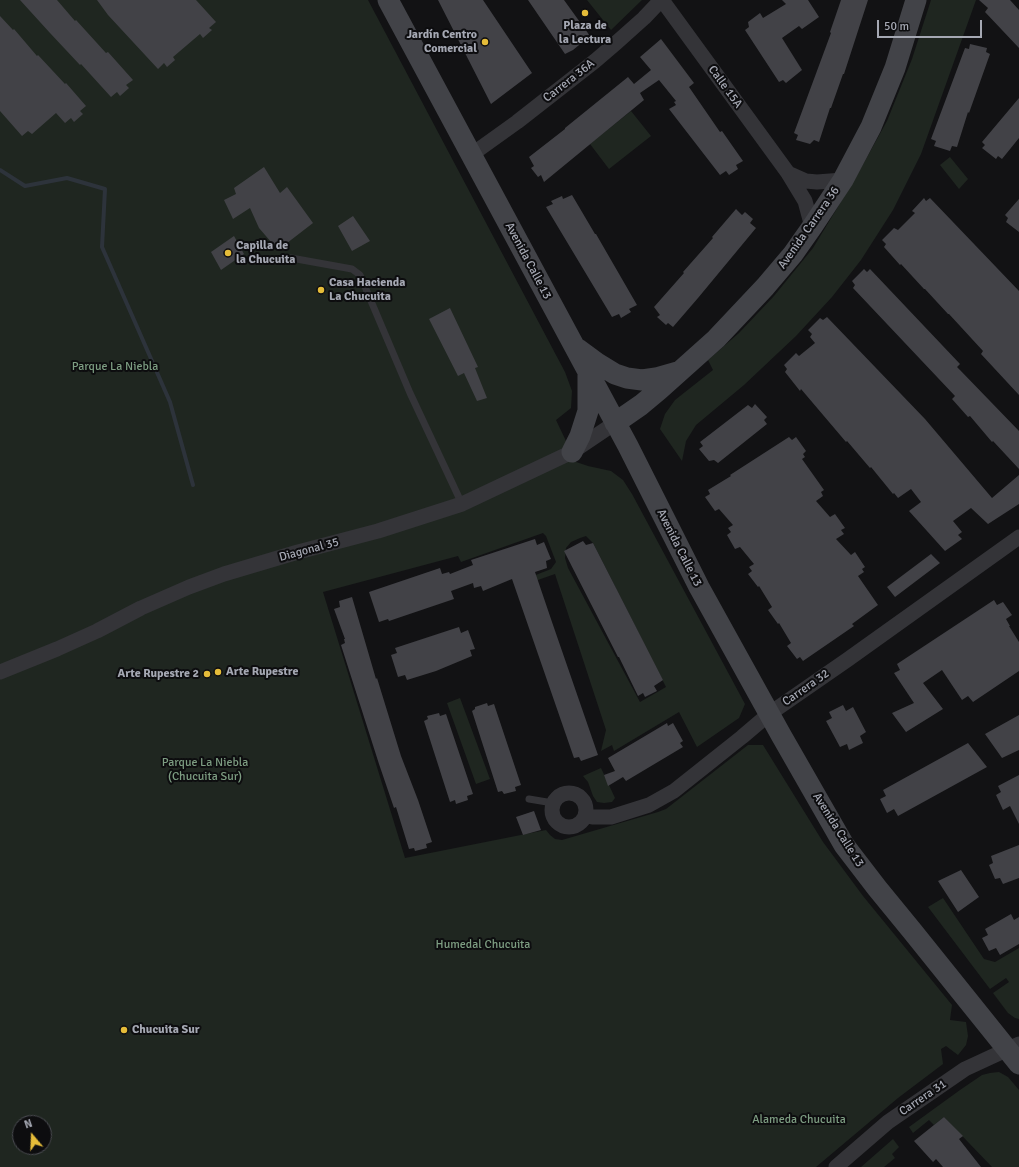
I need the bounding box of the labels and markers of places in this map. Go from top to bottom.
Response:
marker: Plaza de la Lectura [580,8,590,18]
place label: Plaza de la Lectura [559,19,611,47]
place label: Jardín Centro Comercial [406,28,477,56]
marker: Jardín Centro Comercial [480,37,490,47]
place label: Capilla de la Chucuita [236,239,295,267]
marker: Capilla de la Chucuita [223,248,233,258]
place label: Casa Hacienda La Chucuita [329,276,405,304]
marker: Casa Hacienda La Chucuita [316,285,326,295]
place label: Arte Rupestre [226,665,298,679]
place label: Arte Rupestre 2 [117,667,199,681]
marker: Arte Rupestre [213,667,223,677]
marker: Arte Rupestre 2 [202,669,212,679]
place label: Chucuita Sur [132,1023,199,1037]
marker: Chucuita Sur [119,1025,129,1035]

